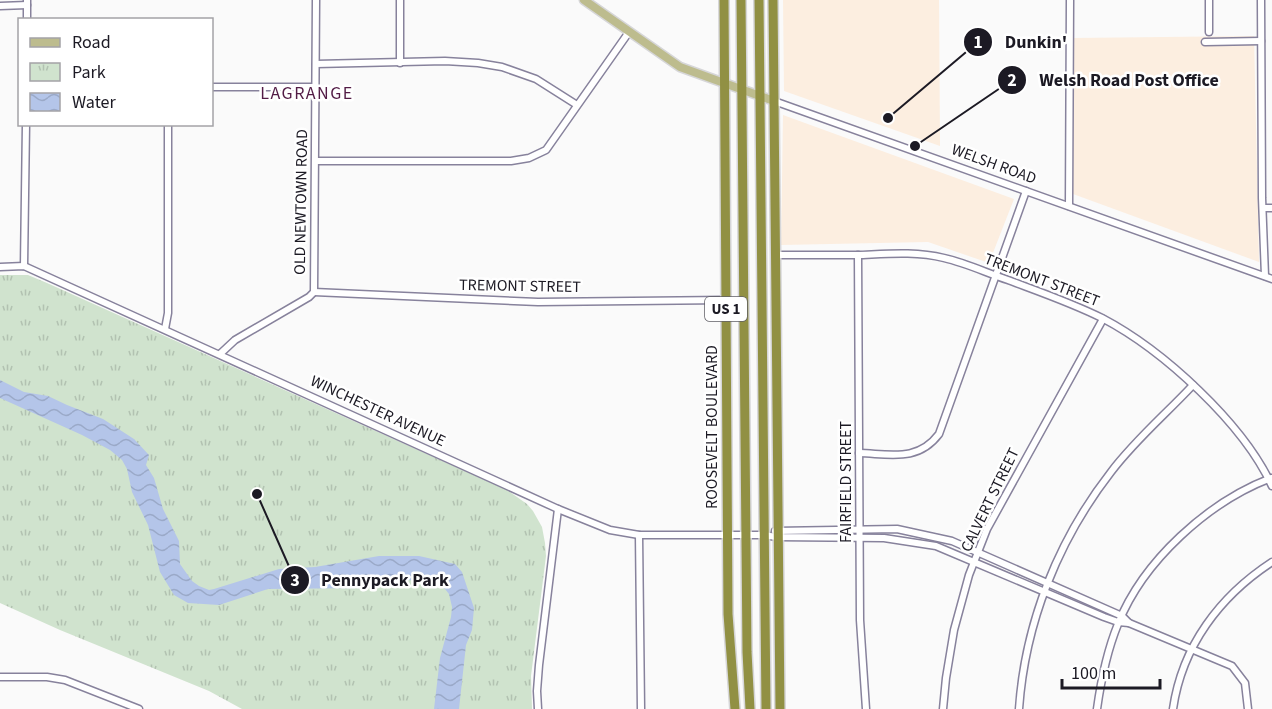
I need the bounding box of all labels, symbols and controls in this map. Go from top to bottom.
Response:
legend [18,18,213,126]
callout: Dunkin' [963,24,1080,60]
text: Road [72,30,111,55]
text: 1 [973,30,983,55]
text: Dunkin' [1005,30,1067,55]
text: Park [72,60,106,85]
callout: Welsh Road Post Office [997,62,1231,98]
text: 2 [1007,68,1017,93]
text: Welsh Road Post Office [1039,68,1219,93]
district label: LAGRANGE [260,81,354,106]
text: Water [72,90,116,115]
street label: OLD NEWTOWN ROAD [289,129,313,275]
street label: WELSH ROAD [949,138,1040,190]
street label: TREMONT STREET [981,248,1103,312]
street label: TREMONT STREET [459,274,582,298]
road number: US 1 [705,297,747,321]
street label: ROOSEVELT BOULEVARD [701,345,723,509]
street label: WINCHESTER AVENUE [307,370,449,452]
street label: FAIRFIELD STREET [835,421,857,543]
street label: CALVERT STREET [955,444,1025,556]
callout: Pennypack Park [280,562,461,598]
text: 3 [290,568,300,593]
text: Pennypack Park [321,568,449,593]
scale bar [1062,652,1160,690]
text: 100 m [1071,661,1116,686]

